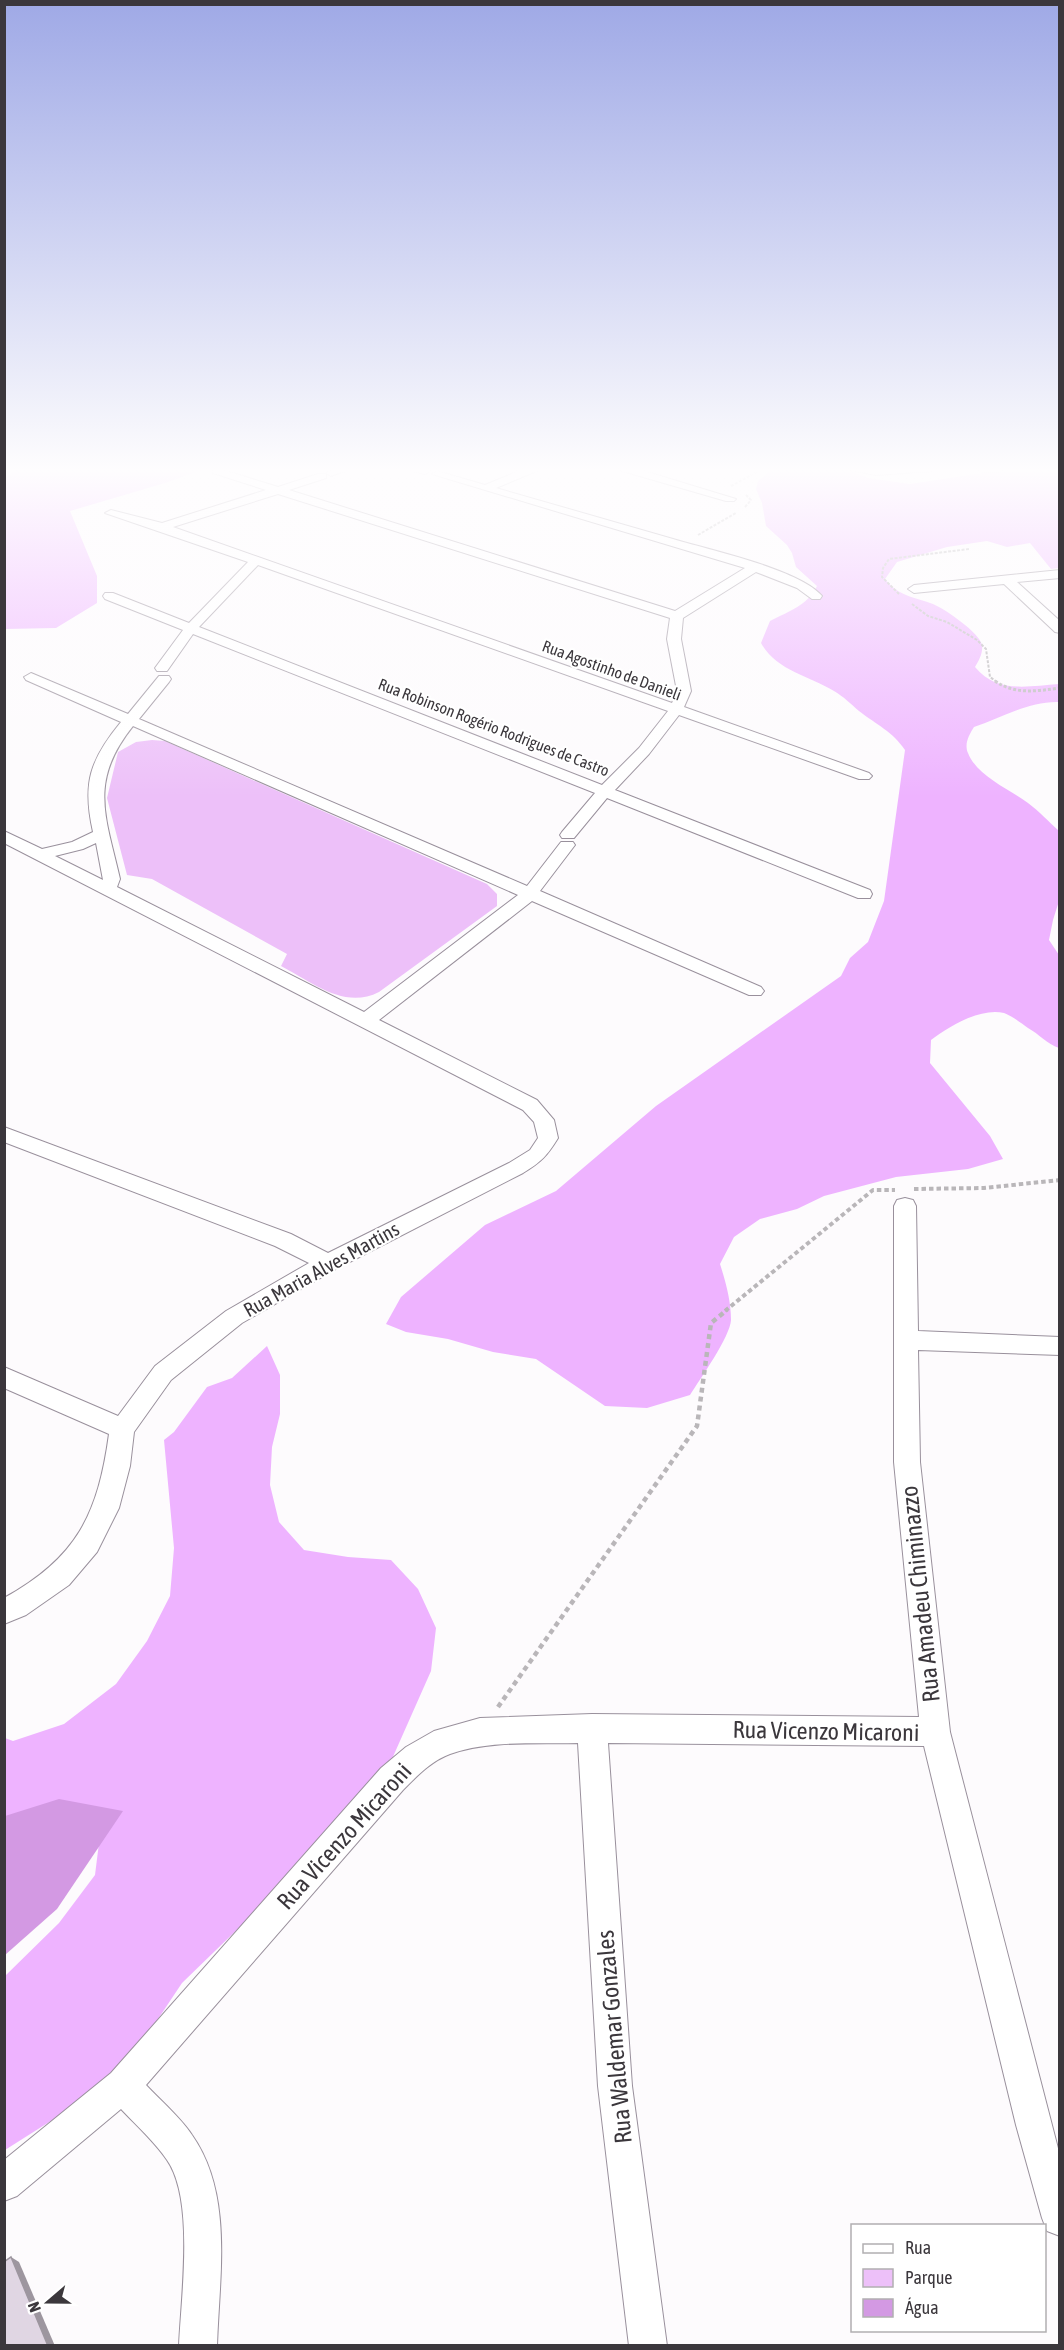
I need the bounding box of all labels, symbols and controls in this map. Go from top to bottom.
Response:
street label: Rua Agostinho de Danieli [540,636,684,704]
street label: Rua Robinson Rogério Rodrigues de Castro [376,675,612,780]
street label: Rua Maria Alves Martins [239,1217,403,1321]
street label: Rua Amadeu Chiminazzo [895,1485,945,1703]
street label: Rua Vicenzo Micaroni [732,1716,920,1746]
street label: Rua Vicenzo Micaroni [271,1758,417,1914]
street label: Rua Waldemar Gonzales [591,1929,637,2145]
legend [851,2224,1046,2332]
text: Rua [905,2237,931,2258]
text: Parque [905,2267,953,2288]
north arrow [18,2272,78,2332]
text: Água [905,2297,939,2318]
text: N [24,2300,44,2315]

